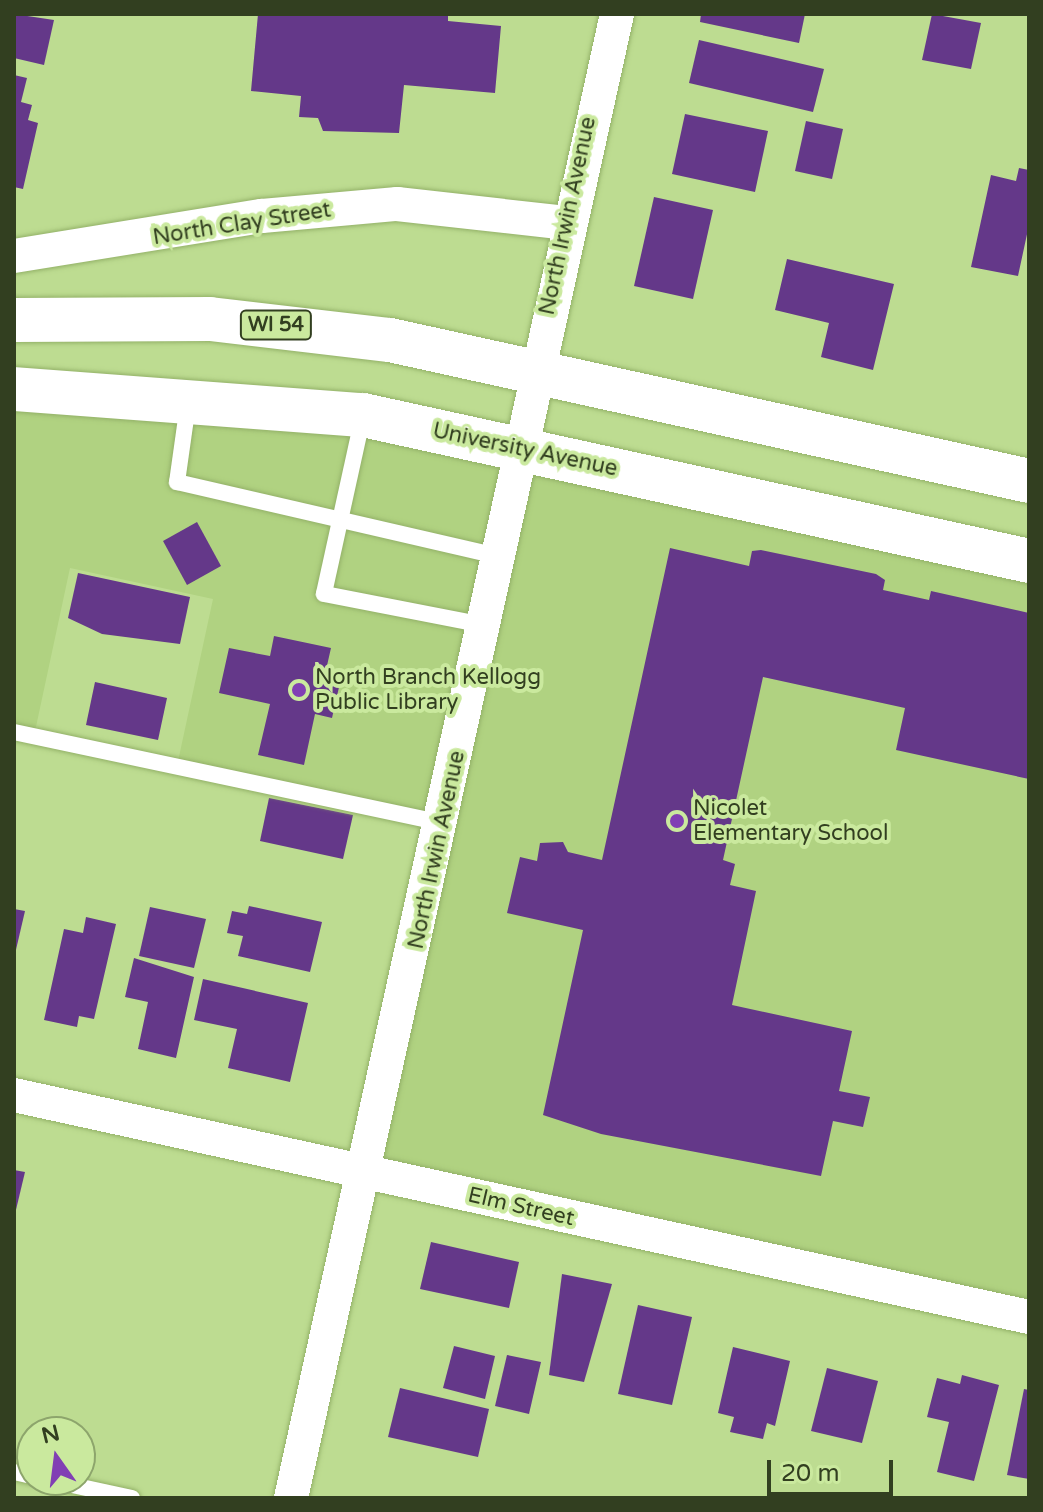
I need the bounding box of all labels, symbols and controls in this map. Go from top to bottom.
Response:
street label: North Irwin Avenue [534,115,602,317]
street label: North Clay Street [151,197,333,251]
road number: WI 54 [238,309,314,341]
street label: University Avenue [430,418,620,482]
place label: North Branch Kellogg Public Library [315,664,541,716]
marker: North Branch Kellogg Public Library [290,681,308,699]
street label: North Irwin Avenue [403,749,471,951]
place label: Nicolet Elementary School [693,795,888,846]
marker: Nicolet Elementary School [668,812,686,830]
street label: Elm Street [465,1182,577,1232]
north arrow [16,1416,96,1496]
text: N [39,1420,62,1449]
scale bar [771,1444,897,1494]
text: 20 m [781,1459,839,1488]

